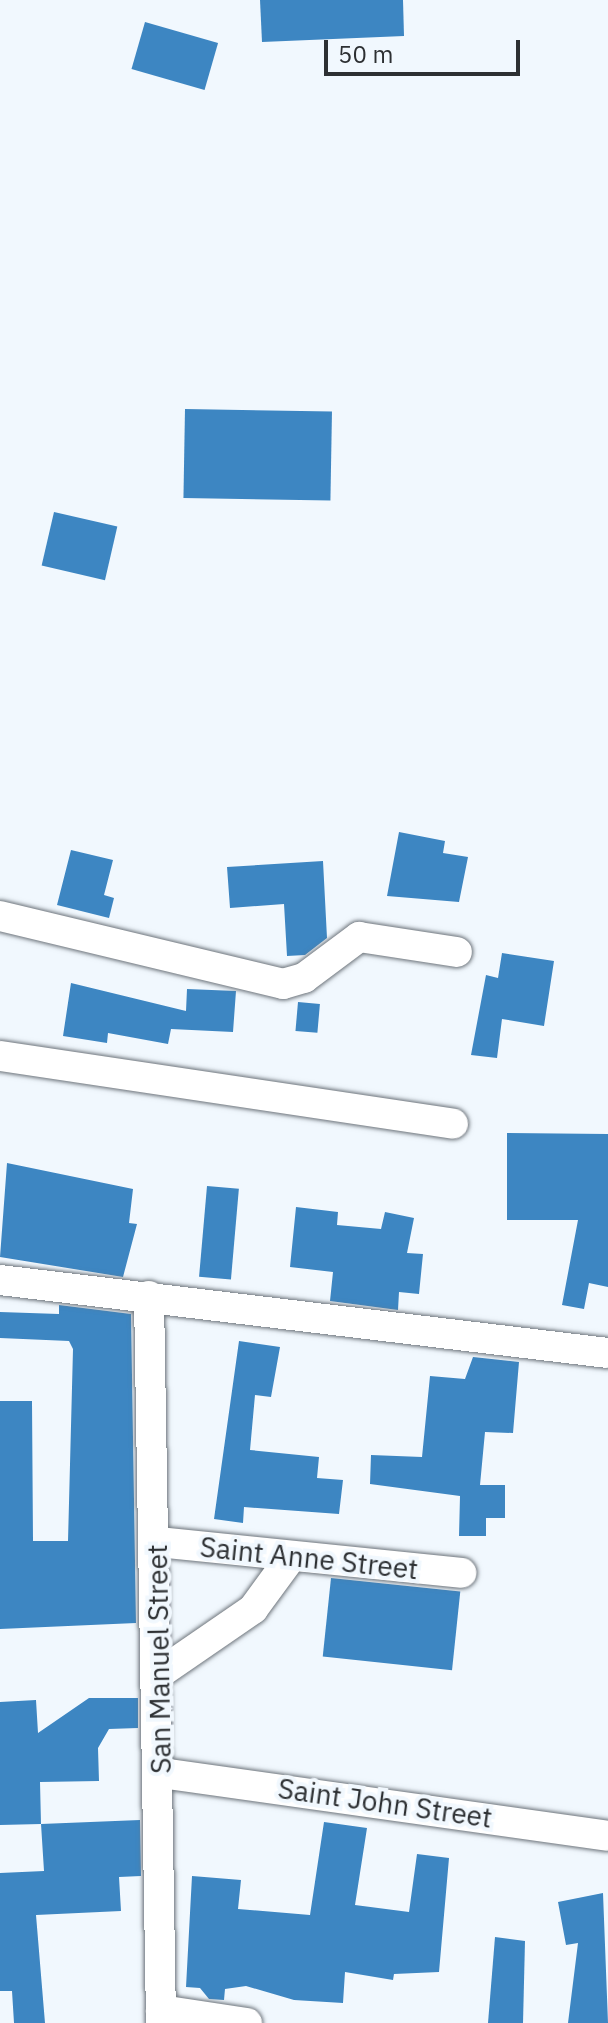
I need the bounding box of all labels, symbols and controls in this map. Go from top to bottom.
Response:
scale bar [328,24,524,74]
text: 50 m [338,38,393,70]
street label: Saint Anne Street [198,1530,420,1586]
street label: San Manuel Street [140,1544,178,1774]
street label: Saint John Street [276,1771,494,1835]

